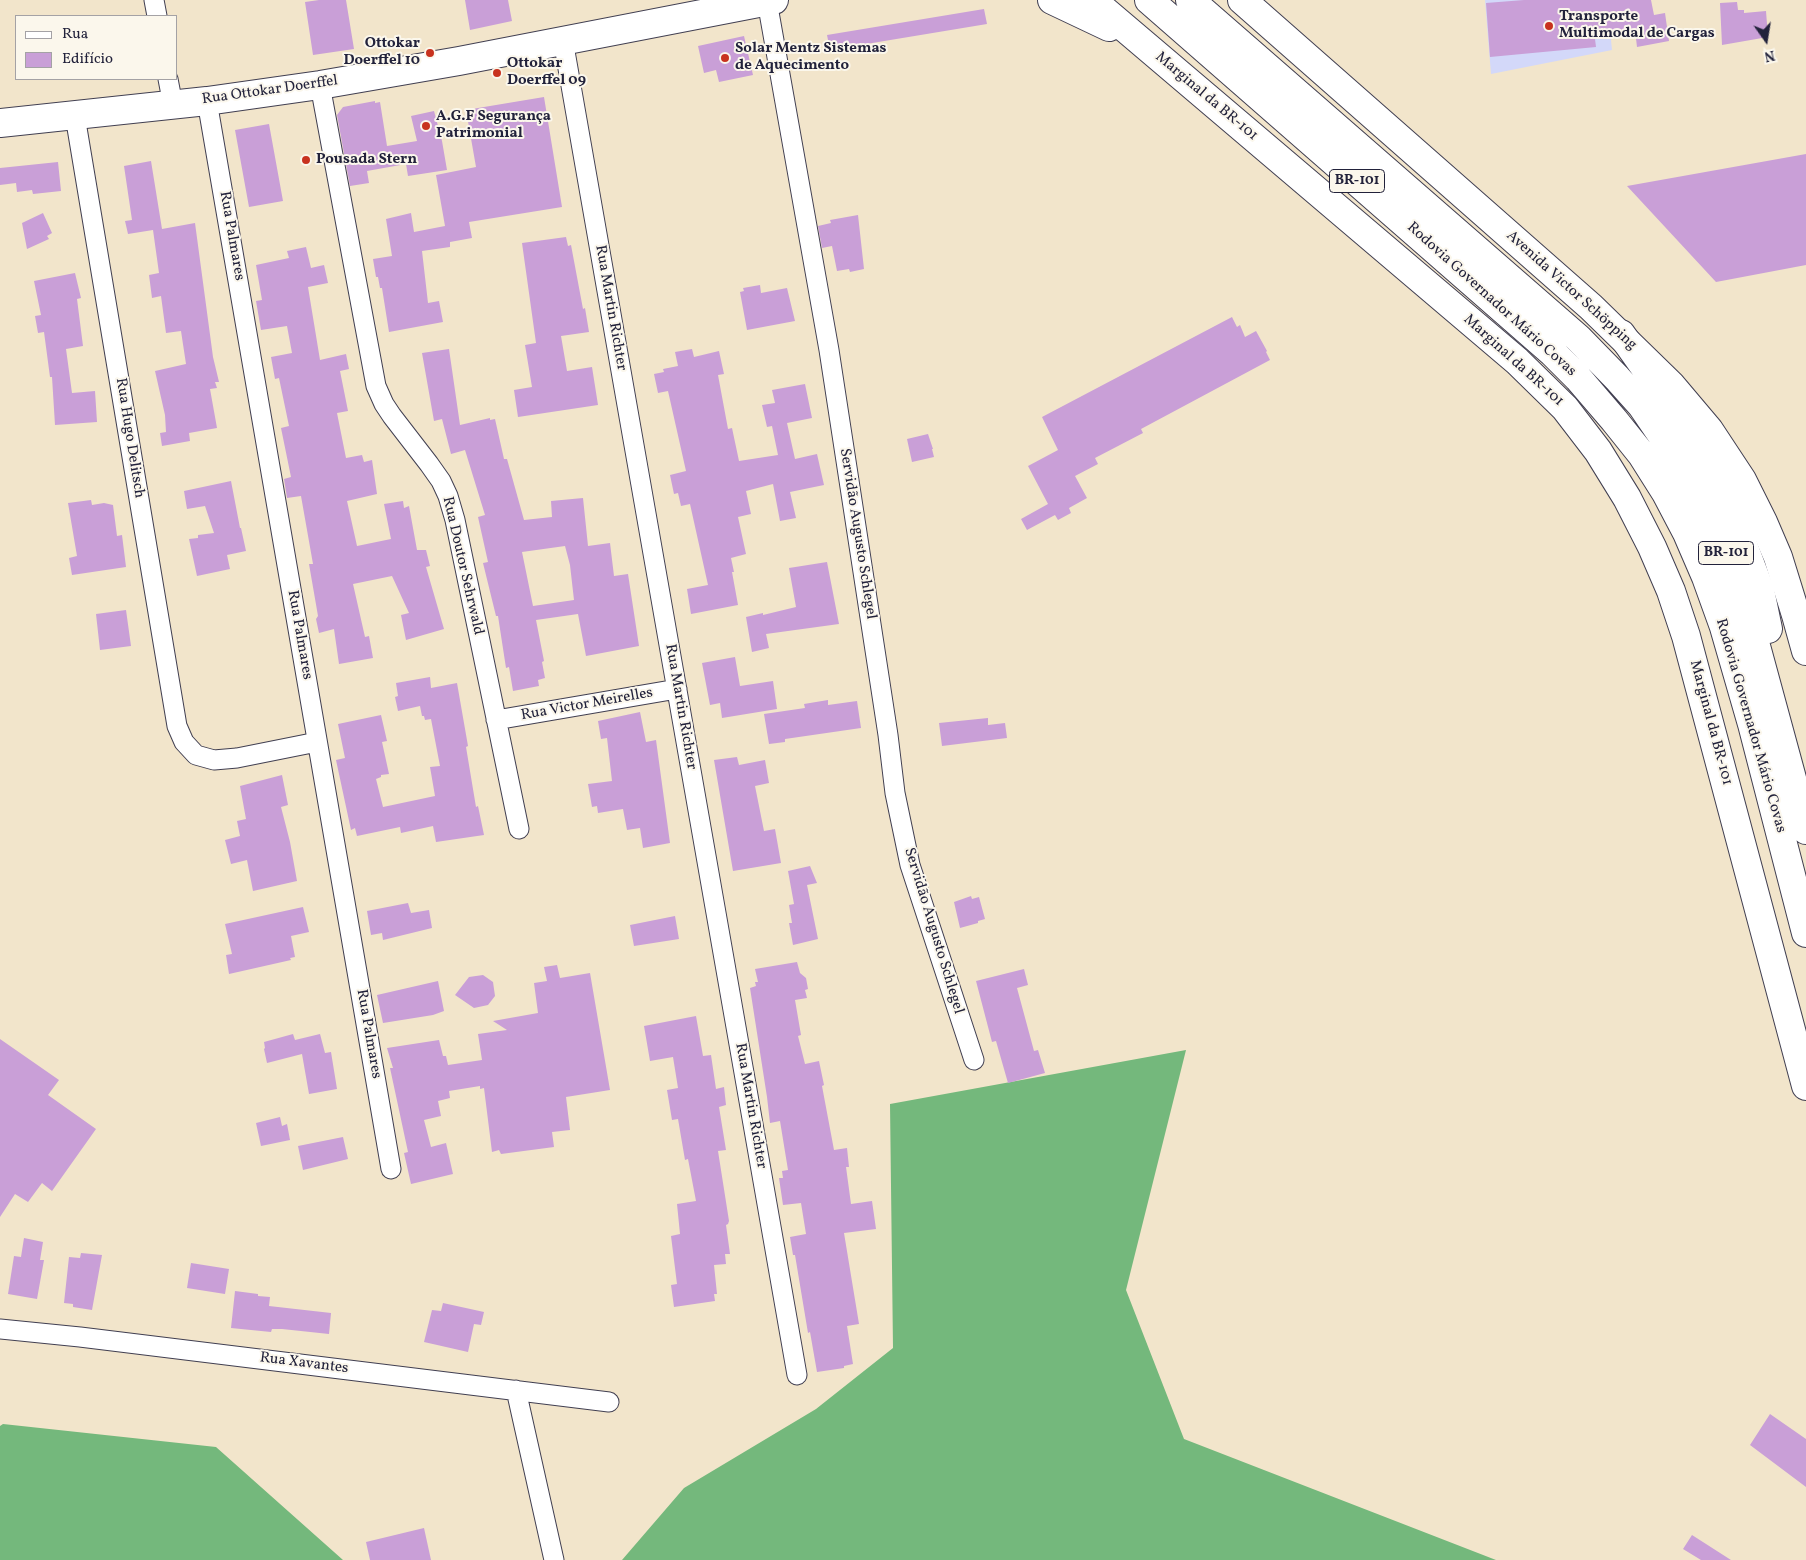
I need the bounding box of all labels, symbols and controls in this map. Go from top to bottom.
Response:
place label: Transporte Multimodal de Cargas [1559,8,1715,43]
legend [15,15,178,80]
north arrow [1741,15,1791,65]
marker: Transporte Multimodal de Cargas [1543,20,1555,32]
text: Rua [62,24,88,45]
place label: Ottokar Doerffel 10 [343,35,420,70]
place label: Solar Mentz Sistemas de Aquecimento [735,40,887,75]
text: N [1762,45,1777,66]
marker: Ottokar Doerffel 10 [424,47,436,59]
text: Edifício [62,49,113,70]
street label: Marginal da BR-101 [1151,49,1261,145]
marker: Solar Mentz Sistemas de Aquecimento [719,52,731,64]
place label: Ottokar Doerffel 09 [507,55,586,90]
marker: Ottokar Doerffel 09 [491,67,503,79]
street label: Rua Ottokar Doerffel [201,73,339,109]
place label: A.G.F Segurança Patrimonial [436,108,551,143]
marker: A.G.F Segurança Patrimonial [420,120,432,132]
place label: Pousada Stern [316,151,417,169]
marker: Pousada Stern [300,154,312,166]
road number: BR-101 [1330,170,1384,192]
street label: Rua Palmares [214,190,248,282]
street label: Rodovia Governador Mário Covas [1403,219,1579,381]
street label: Avenida Victor Schöpping [1502,227,1640,355]
street label: Rua Martin Richter [590,244,630,372]
street label: Marginal da BR-101 [1459,311,1567,411]
street label: Rua Hugo Delitsch [111,377,147,499]
street label: Servidão Augusto Schlegel [835,447,879,621]
street label: Rua Doutor Sehrwald [437,495,487,637]
road number: BR-101 [1698,542,1754,564]
street label: Rua Palmares [282,589,316,681]
street label: Rodovia Governador Mário Covas [1711,617,1789,835]
street label: Rua Martin Richter [660,643,700,771]
street label: Marginal da BR-101 [1685,659,1735,787]
street label: Rua Victor Meirelles [520,685,654,725]
street label: Servidão Augusto Schlegel [899,846,967,1016]
street label: Rua Palmares [351,988,385,1080]
street label: Rua Martin Richter [730,1042,770,1170]
street label: Rua Xavantes [259,1350,349,1378]

